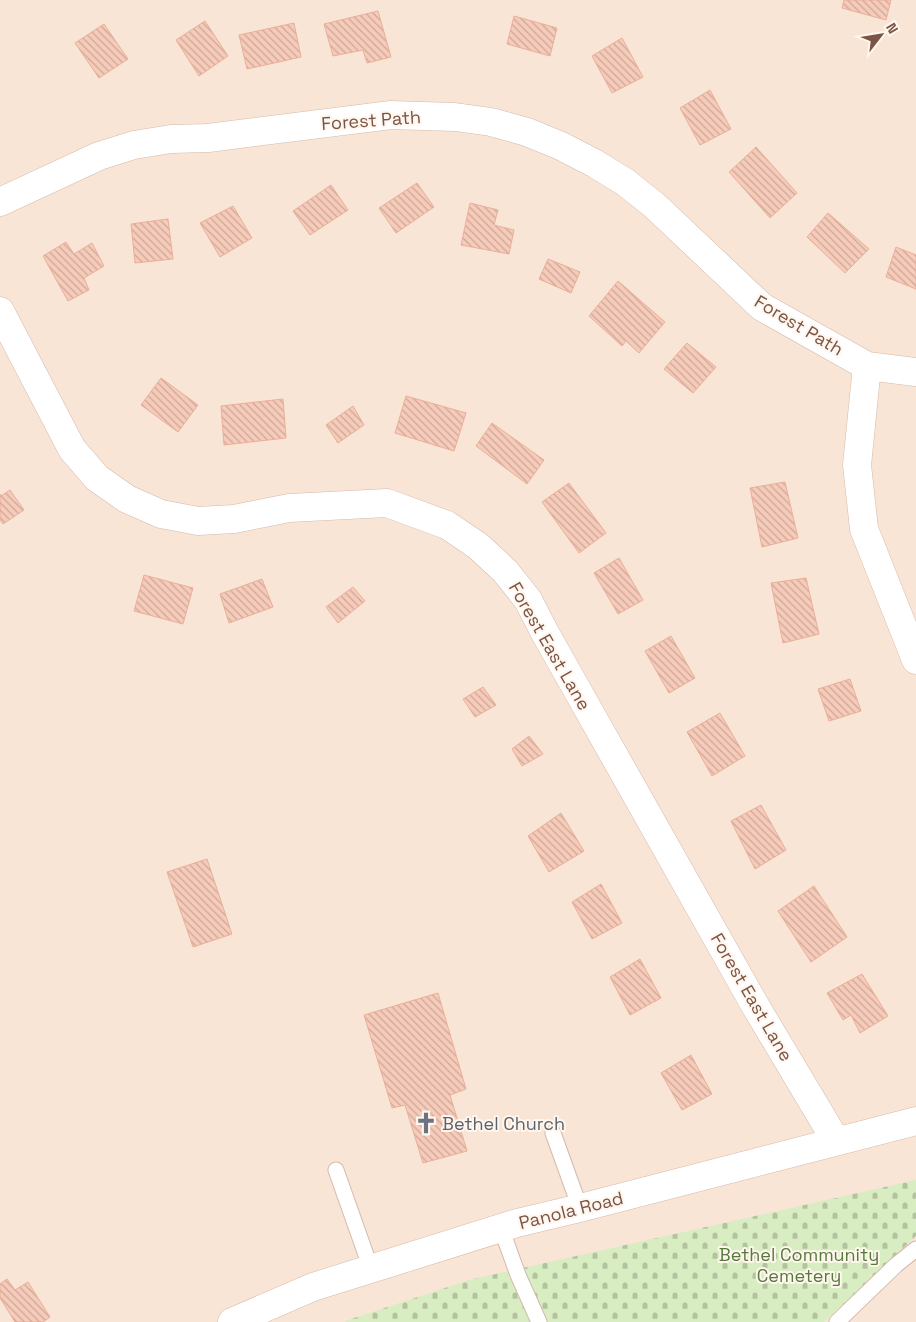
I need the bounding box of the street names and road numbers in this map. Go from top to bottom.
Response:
street label: Forest Path [320,105,422,135]
street label: Forest Path [750,289,848,361]
street label: Forest East Lane [504,578,596,714]
street label: Forest East Lane [706,929,798,1065]
street label: Panola Road [516,1186,626,1234]

